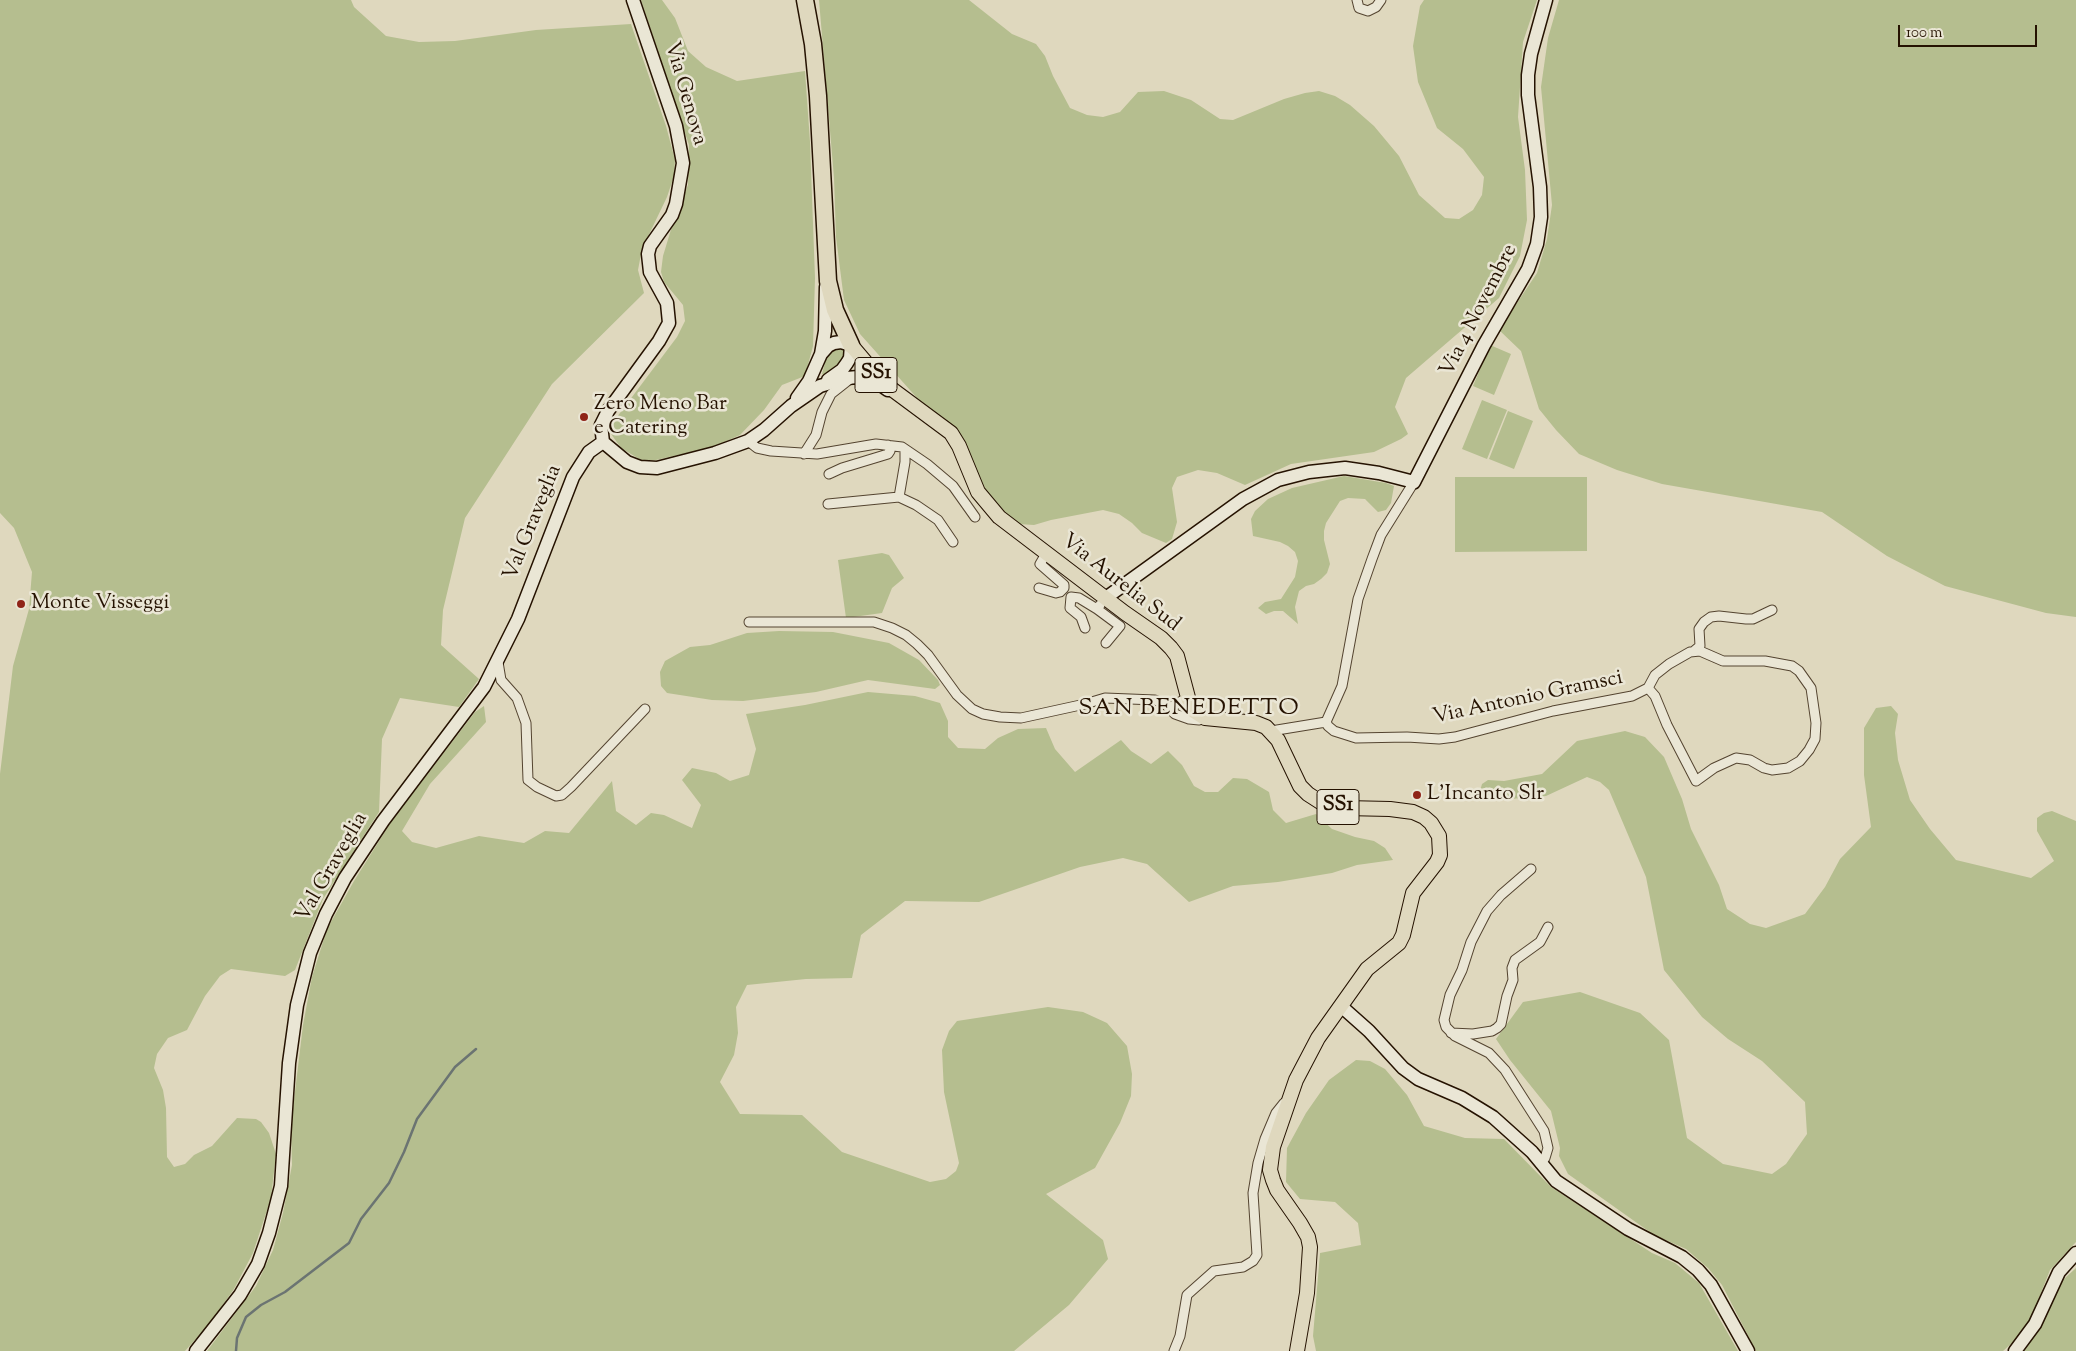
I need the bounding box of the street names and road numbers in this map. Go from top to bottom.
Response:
street label: Via Genova [657,39,711,149]
street label: Via 4 Novembre [1436,241,1524,381]
road number: SS1 [855,358,897,392]
street label: Val Graveglia [499,462,569,584]
street label: Via Aurelia Sud [1055,530,1185,638]
street label: Via Antonio Gramsci [1431,667,1625,731]
road number: SS1 [1317,790,1359,824]
street label: Val Graveglia [292,809,374,927]

